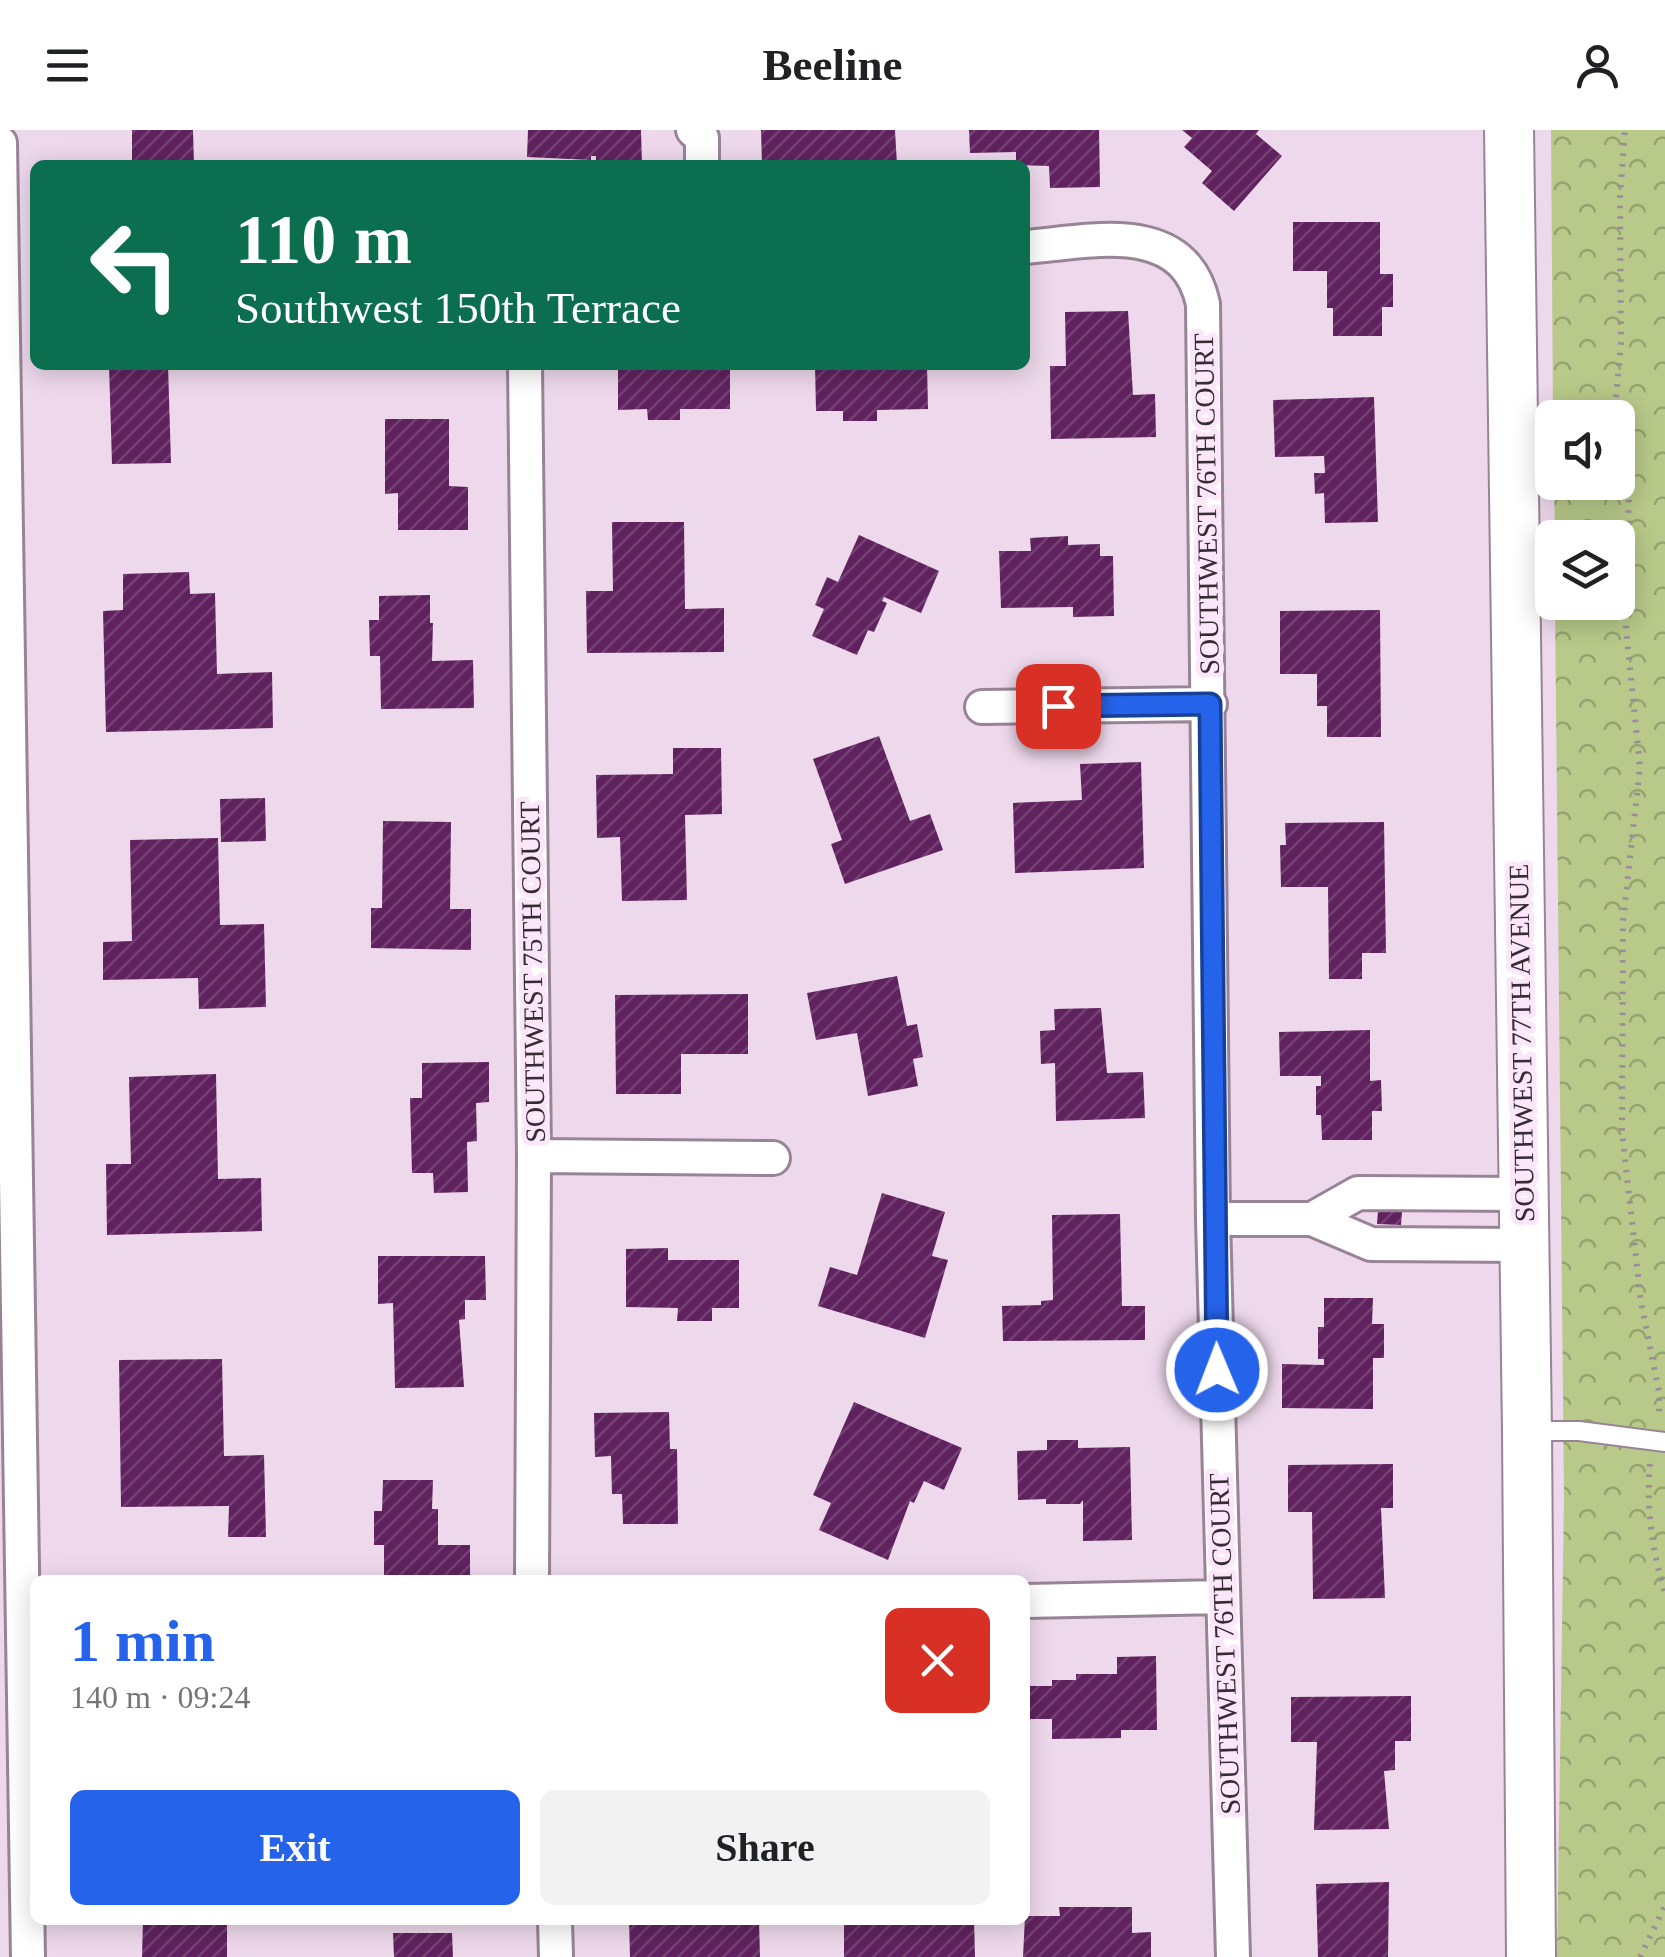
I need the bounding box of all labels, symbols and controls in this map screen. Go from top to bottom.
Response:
icon: menu [40,38,95,93]
icon: person [1570,38,1625,93]
text: Beeline [763,40,902,90]
icon: left [70,200,200,330]
text: 110 m [235,201,412,278]
text: Southwest 150th Terrace [235,283,681,333]
street label: SOUTHWEST 76TH COURT [1188,333,1225,675]
map controls [1535,400,1635,620]
button: sound [1535,400,1635,500]
button: layers [1535,520,1635,620]
pin [1016,664,1101,749]
icon: arrive [1031,679,1086,734]
street label: SOUTHWEST 75TH COURT [514,801,551,1143]
street label: SOUTHWEST 77TH AVENUE [1503,864,1540,1222]
position arrow [1165,1318,1269,1422]
street label: SOUTHWEST 76TH COURT [1203,1473,1246,1815]
text: 1 min [70,1608,215,1674]
button: close [885,1608,990,1713]
text: 140 m · 09:24 [70,1679,250,1715]
button: Exit [70,1790,520,1905]
button: Share [540,1790,990,1905]

